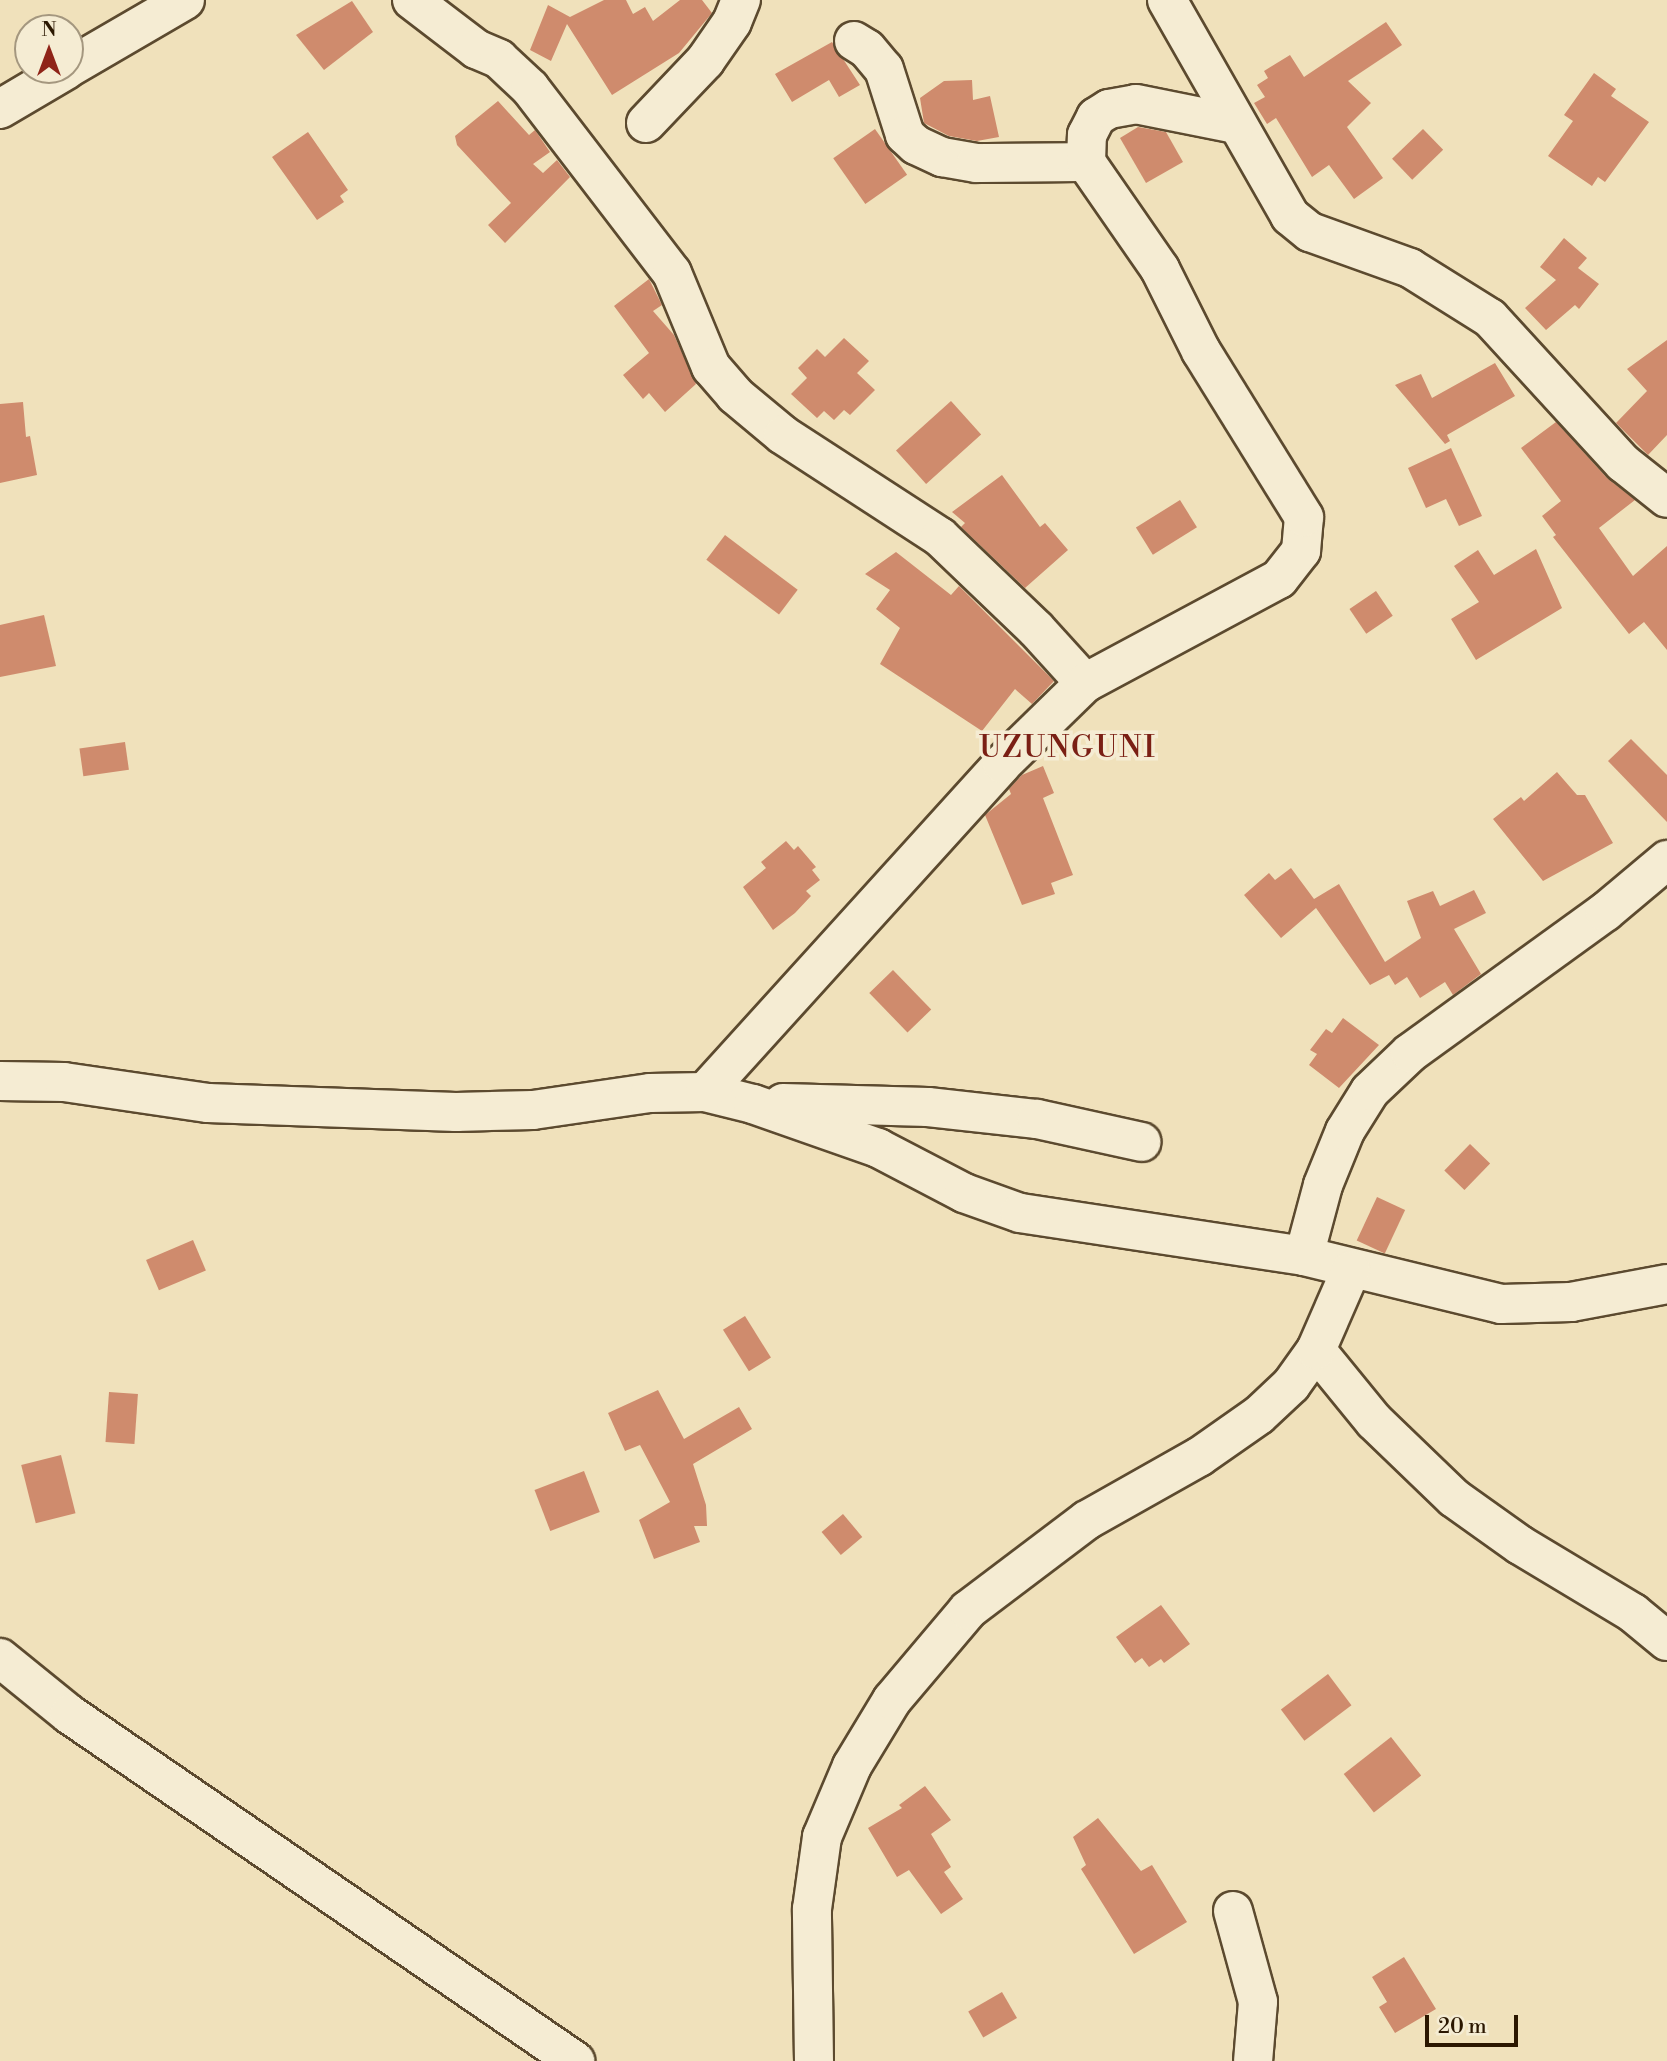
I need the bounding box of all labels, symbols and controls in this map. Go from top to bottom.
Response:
north arrow [14,14,84,84]
text: N [41,18,57,42]
district label: UZUNGUNI [980,730,1156,766]
scale bar [1429,2002,1522,2046]
text: 20 m [1438,2014,1487,2040]

